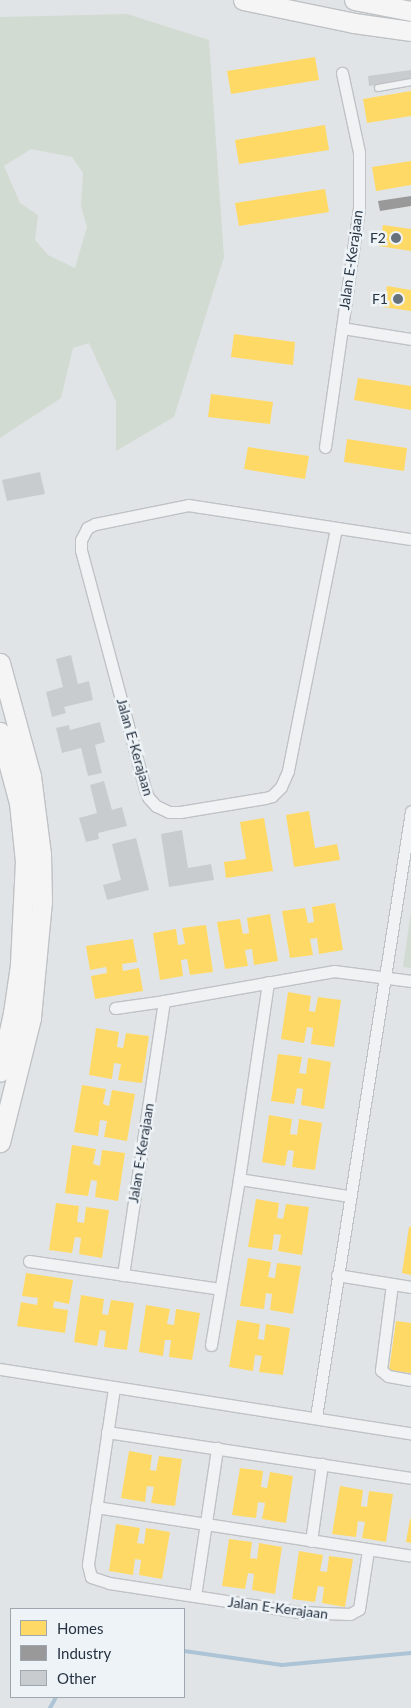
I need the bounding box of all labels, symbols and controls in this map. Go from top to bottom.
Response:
street label: Jalan E-Kerajaan [336,209,366,311]
place label: F2 [370,230,386,246]
marker: F2 [390,232,402,244]
place label: F1 [372,291,388,307]
marker: F1 [392,293,404,305]
street label: Jalan E-Kerajaan [113,696,157,798]
street label: Jalan E-Kerajaan [125,1102,157,1204]
street label: Jalan E-Kerajaan [227,1594,329,1622]
legend [10,1608,185,1698]
text: Homes [57,1619,103,1637]
text: Industry [57,1644,111,1662]
text: Other [57,1669,96,1687]

